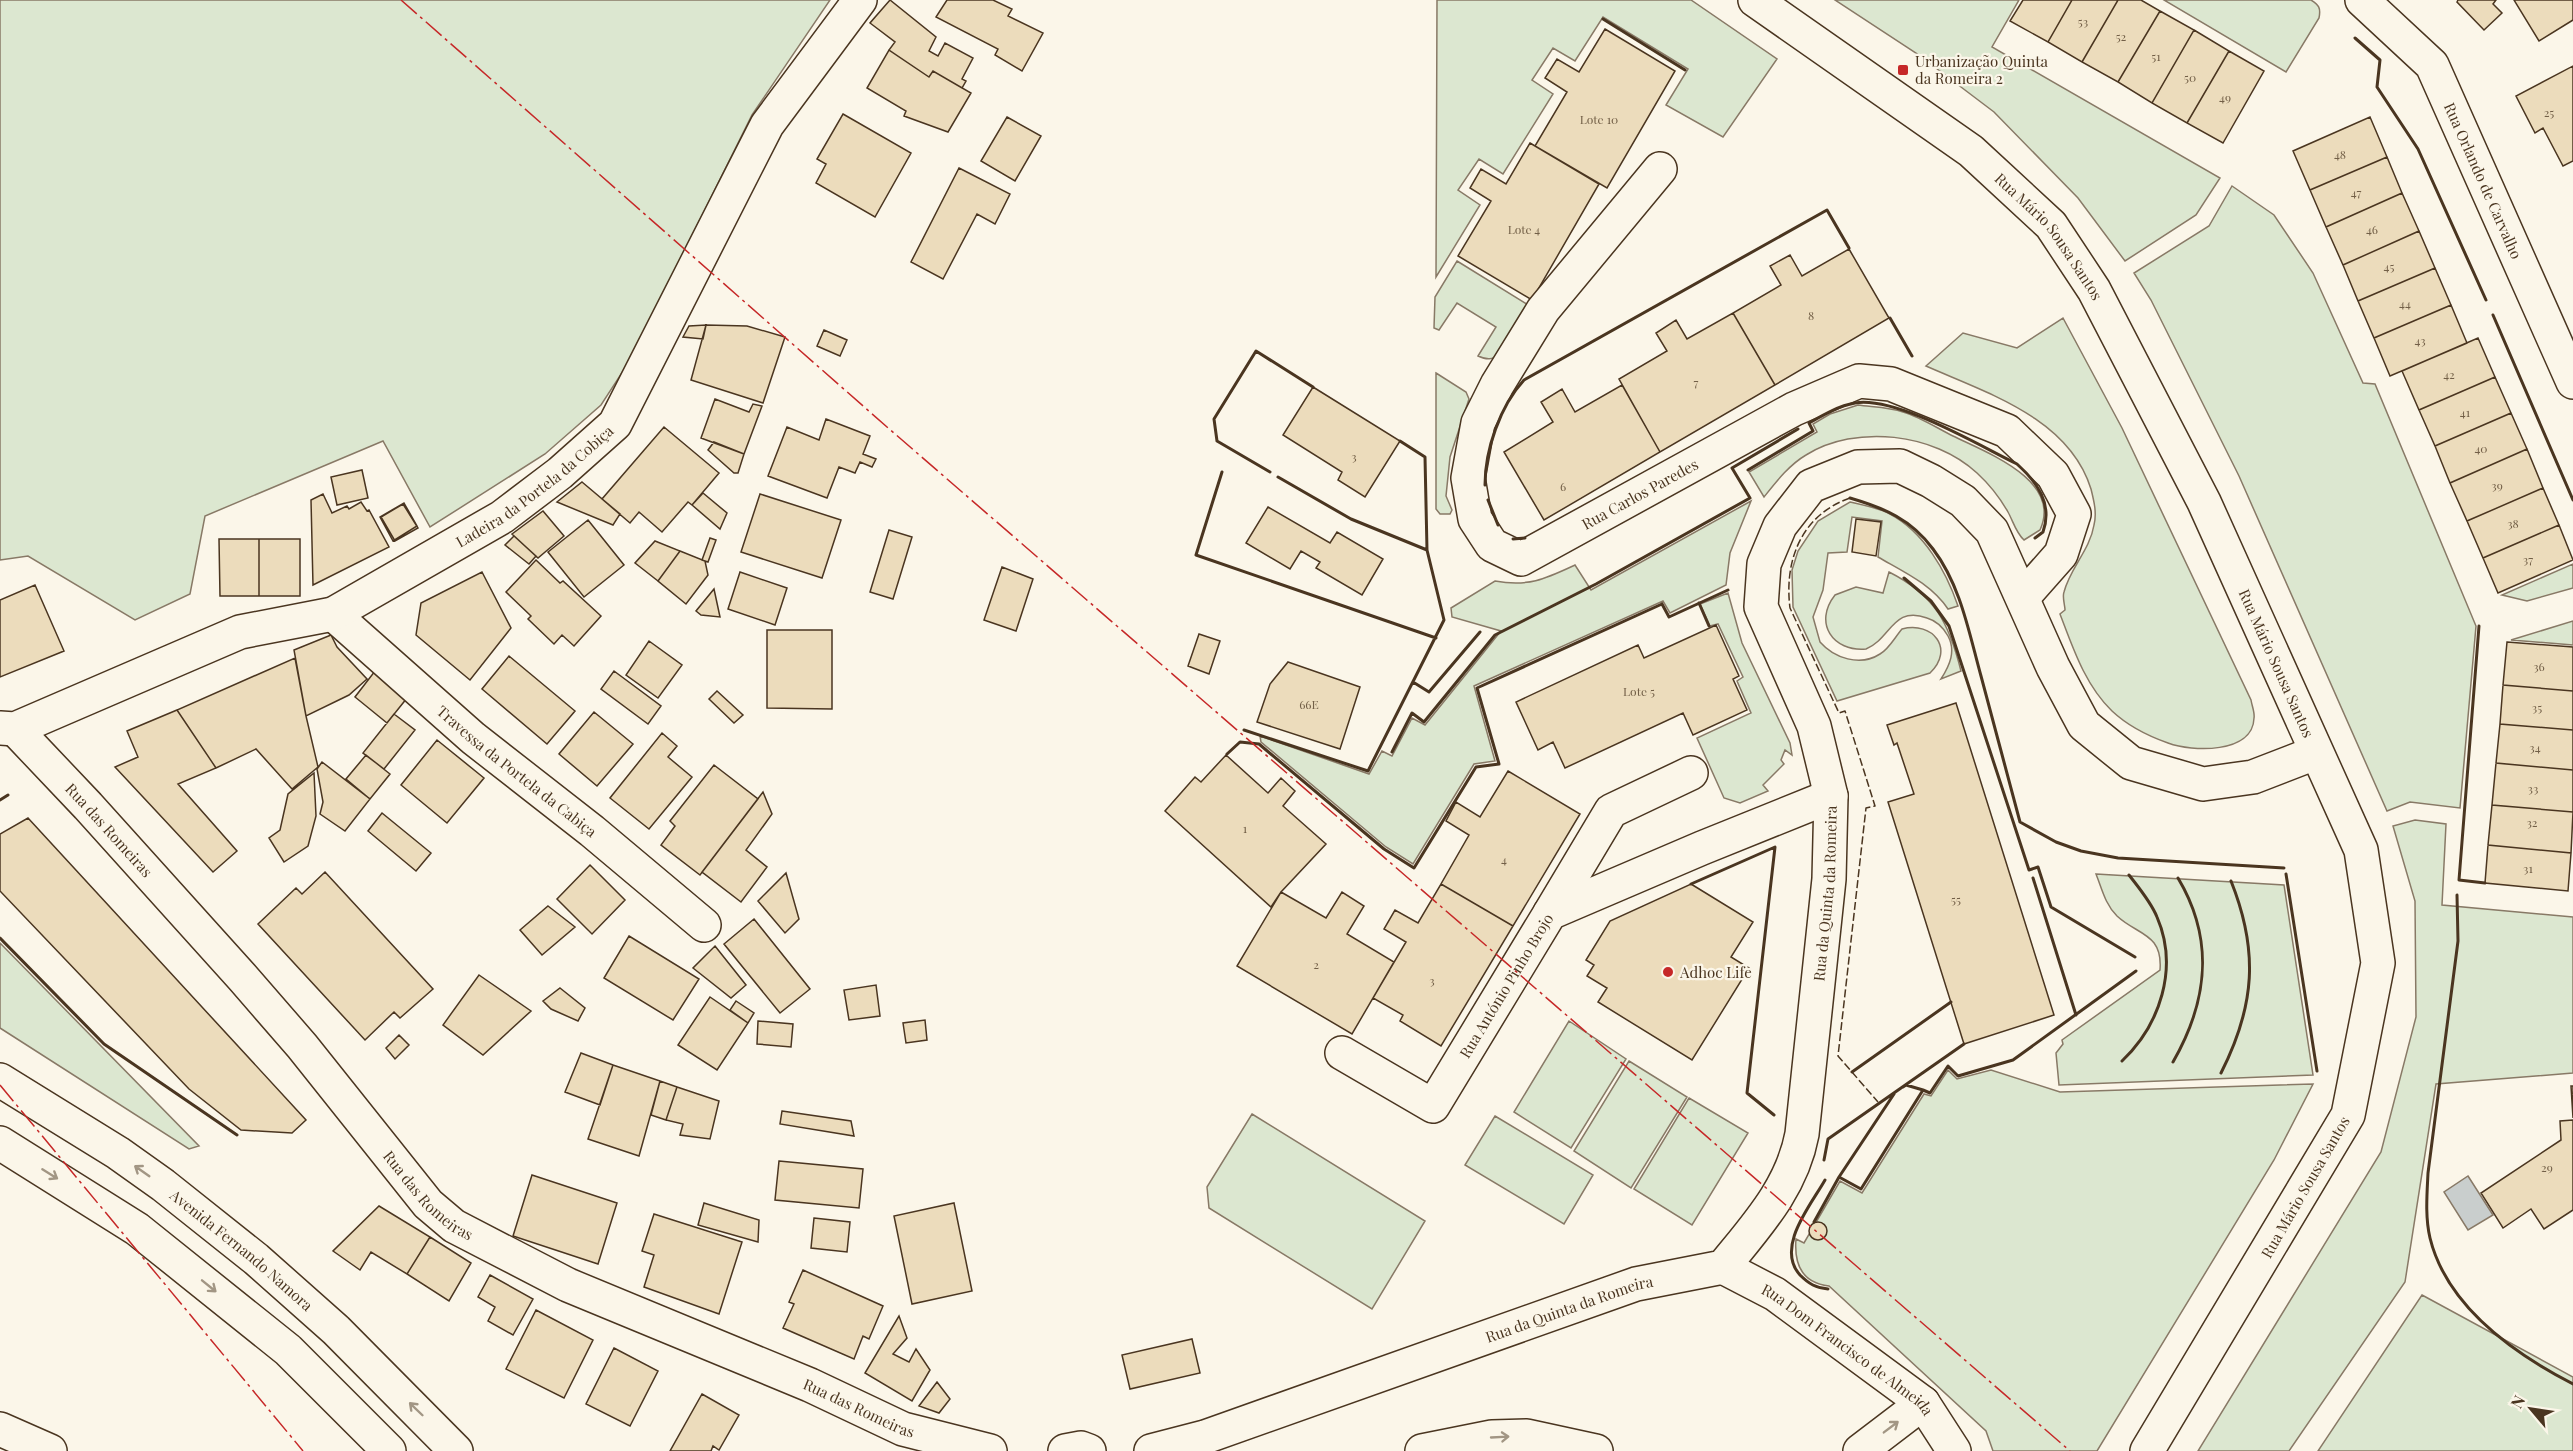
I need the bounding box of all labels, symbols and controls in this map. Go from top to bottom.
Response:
house number: 53 [2078,13,2088,29]
house number: 52 [2116,28,2127,44]
house number: 51 [2151,48,2161,64]
place label: Urbanização Quinta da Romeira 2 [1915,51,2048,88]
marker: Urbanização Quinta da Romeira 2 [1896,63,1910,77]
house number: 50 [2184,69,2196,85]
house number: 49 [2219,89,2231,105]
street label: Rua Orlando de Carvalho [2440,99,2527,262]
house number: 25 [2544,104,2554,120]
house number: Lote 10 [1580,111,1618,127]
house number: 48 [2334,146,2346,162]
street label: Rua Mário Sousa Santos [1991,168,2107,303]
house number: 47 [2351,184,2361,200]
house number: Lote 4 [1508,221,1540,237]
house number: 46 [2366,221,2378,237]
house number: 45 [2384,258,2394,274]
house number: 44 [2399,295,2411,311]
house number: 8 [1808,307,1814,323]
house number: 43 [2414,332,2426,348]
house number: 42 [2443,366,2455,382]
house number: 7 [1694,374,1699,390]
house number: 41 [2460,404,2471,420]
street label: Ladeira da Portela da Cobiça [452,420,618,551]
house number: 40 [2474,440,2488,456]
house number: 3 [1351,448,1357,464]
street label: Rua Carlos Paredes [1578,454,1701,534]
house number: 39 [2491,477,2503,493]
house number: 6 [1560,478,1566,494]
house number: 38 [2507,515,2519,531]
house number: 37 [2523,551,2533,567]
street label: Rua Mário Sousa Santos [2235,586,2319,740]
house number: 36 [2533,658,2545,674]
house number: Lote 5 [1623,683,1655,699]
house number: 66E [1299,696,1319,712]
house number: 35 [2532,699,2542,715]
street label: Travessa da Portela da Cabiça [433,701,601,841]
house number: 34 [2529,739,2541,755]
street label: Rua das Romeiras [61,779,157,881]
house number: 33 [2528,780,2538,796]
street label: Rua da Quinta da Romeira [1808,805,1841,982]
house number: 32 [2526,814,2538,830]
house number: 1 [1243,820,1248,836]
house number: 4 [1501,851,1507,867]
house number: 31 [2523,860,2533,876]
house number: 55 [1951,891,1961,907]
street label: Rua António Pinho Brojo [1455,910,1557,1062]
house number: 2 [1313,956,1319,972]
place label: Adhoc Life [1679,962,1752,982]
marker: Adhoc Life [1661,965,1675,979]
house number: 3 [1429,972,1435,988]
street label: Rua Mário Sousa Santos [2256,1113,2354,1261]
street label: Rua das Romeiras [379,1146,477,1244]
house number: 29 [2541,1159,2553,1175]
one-way arrow [135,1165,151,1177]
one-way arrow [41,1167,58,1180]
street label: Avenida Fernando Namora [166,1184,318,1315]
street label: Rua da Quinta da Romeira [1483,1271,1655,1347]
street label: Rua Dom Francisco de Almeida [1758,1279,1938,1419]
one-way arrow [200,1280,216,1293]
street label: Rua das Romeiras [800,1373,916,1441]
north arrow [2501,1379,2561,1439]
text: N [2505,1391,2530,1412]
one-way arrow [409,1402,424,1416]
one-way arrow [1883,1421,1899,1433]
one-way arrow [1489,1431,1509,1442]

